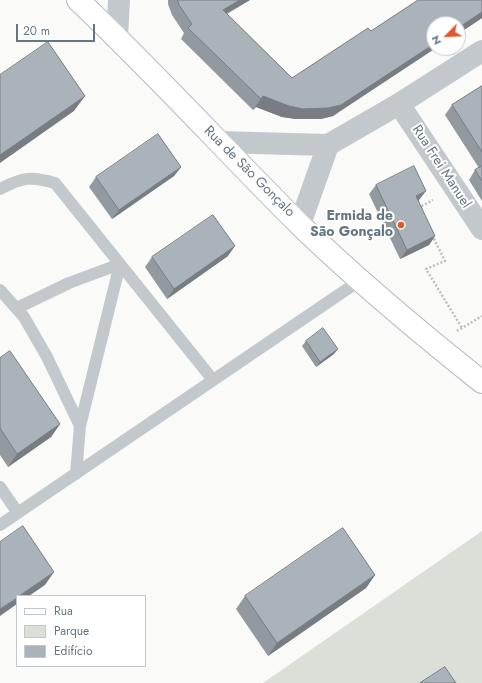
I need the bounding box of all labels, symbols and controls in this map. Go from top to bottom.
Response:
scale bar [18,16,97,42]
north arrow [426,16,466,56]
text: 20 m [23,22,50,40]
text: N [427,33,445,48]
street label: Rua Frei Manuel [408,122,474,212]
street label: Rua de São Gonçalo [200,123,298,221]
place label: Ermida de São Gonçalo [310,209,393,242]
marker: Ermida de São Gonçalo [396,220,406,230]
legend [16,595,146,667]
text: Rua [54,602,73,620]
text: Parque [54,622,89,640]
text: Edifício [54,642,93,660]

